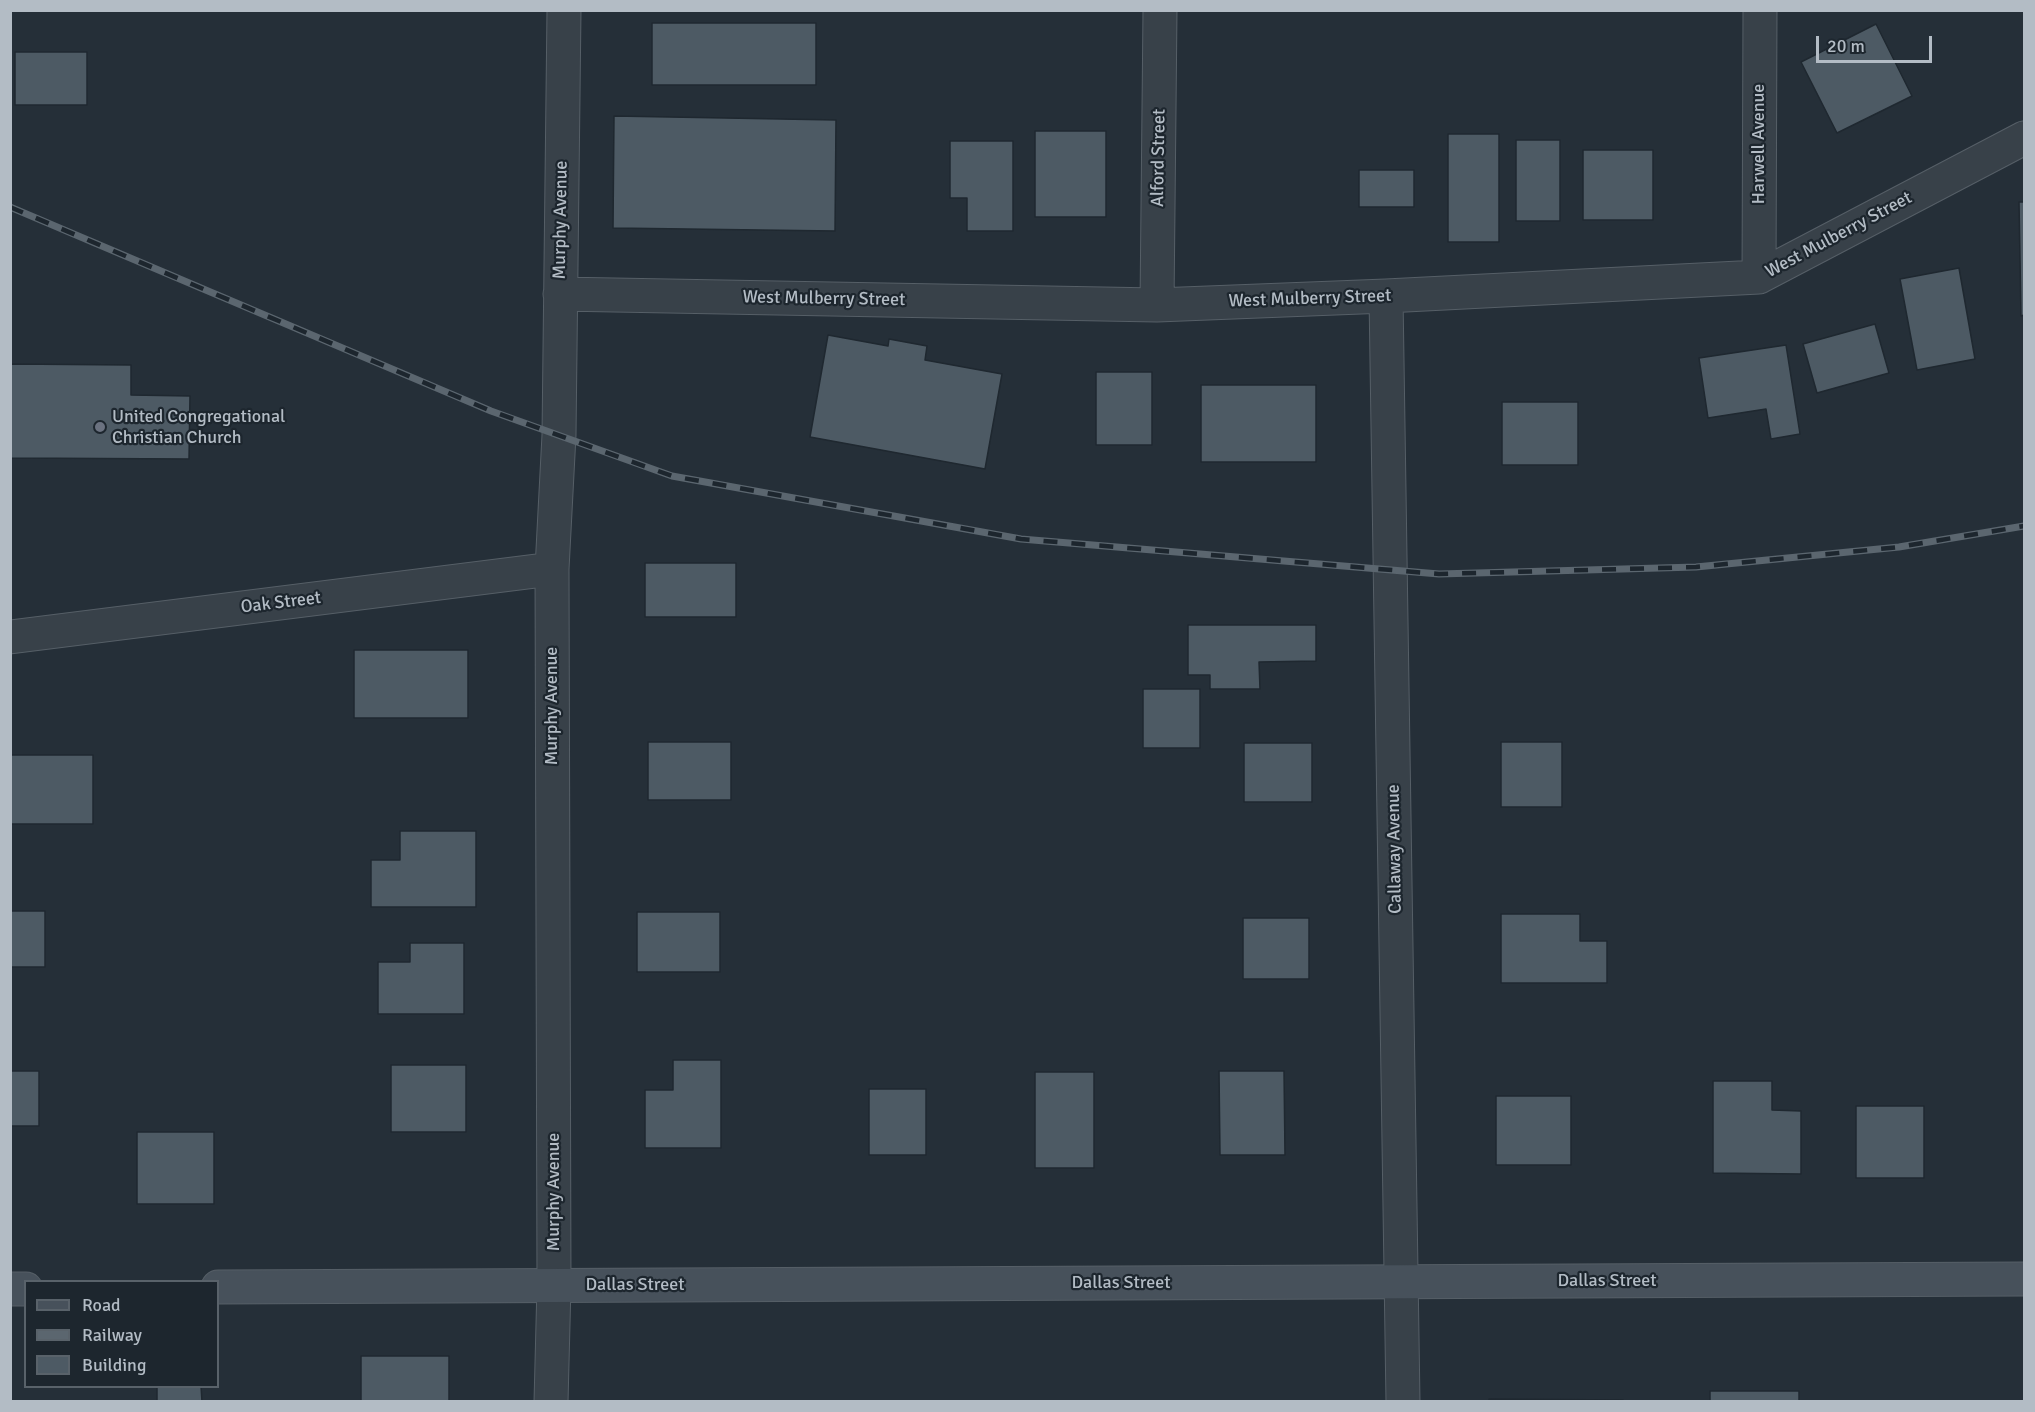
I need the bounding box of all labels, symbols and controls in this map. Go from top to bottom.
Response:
scale bar [1819,24,1934,62]
text: 20 m [1827,35,1865,57]
street label: Harwell Avenue [1748,84,1770,204]
street label: Alford Street [1147,109,1171,207]
street label: Murphy Avenue [549,160,573,280]
street label: West Mulberry Street [1762,187,1916,283]
street label: West Mulberry Street [1228,285,1392,313]
street label: West Mulberry Street [742,287,906,311]
place label: United Congregational Christian Church [112,406,285,448]
marker: United Congregational Christian Church [93,420,107,434]
street label: Oak Street [240,587,322,619]
street label: Murphy Avenue [541,647,563,765]
street label: Callaway Avenue [1383,784,1407,914]
street label: Murphy Avenue [543,1133,565,1251]
street label: Dallas Street [1558,1270,1656,1292]
street label: Dallas Street [1072,1272,1170,1294]
street label: Dallas Street [586,1274,684,1296]
legend [24,1280,219,1388]
text: Road [82,1294,121,1316]
text: Railway [82,1324,142,1346]
text: Building [82,1354,146,1376]

